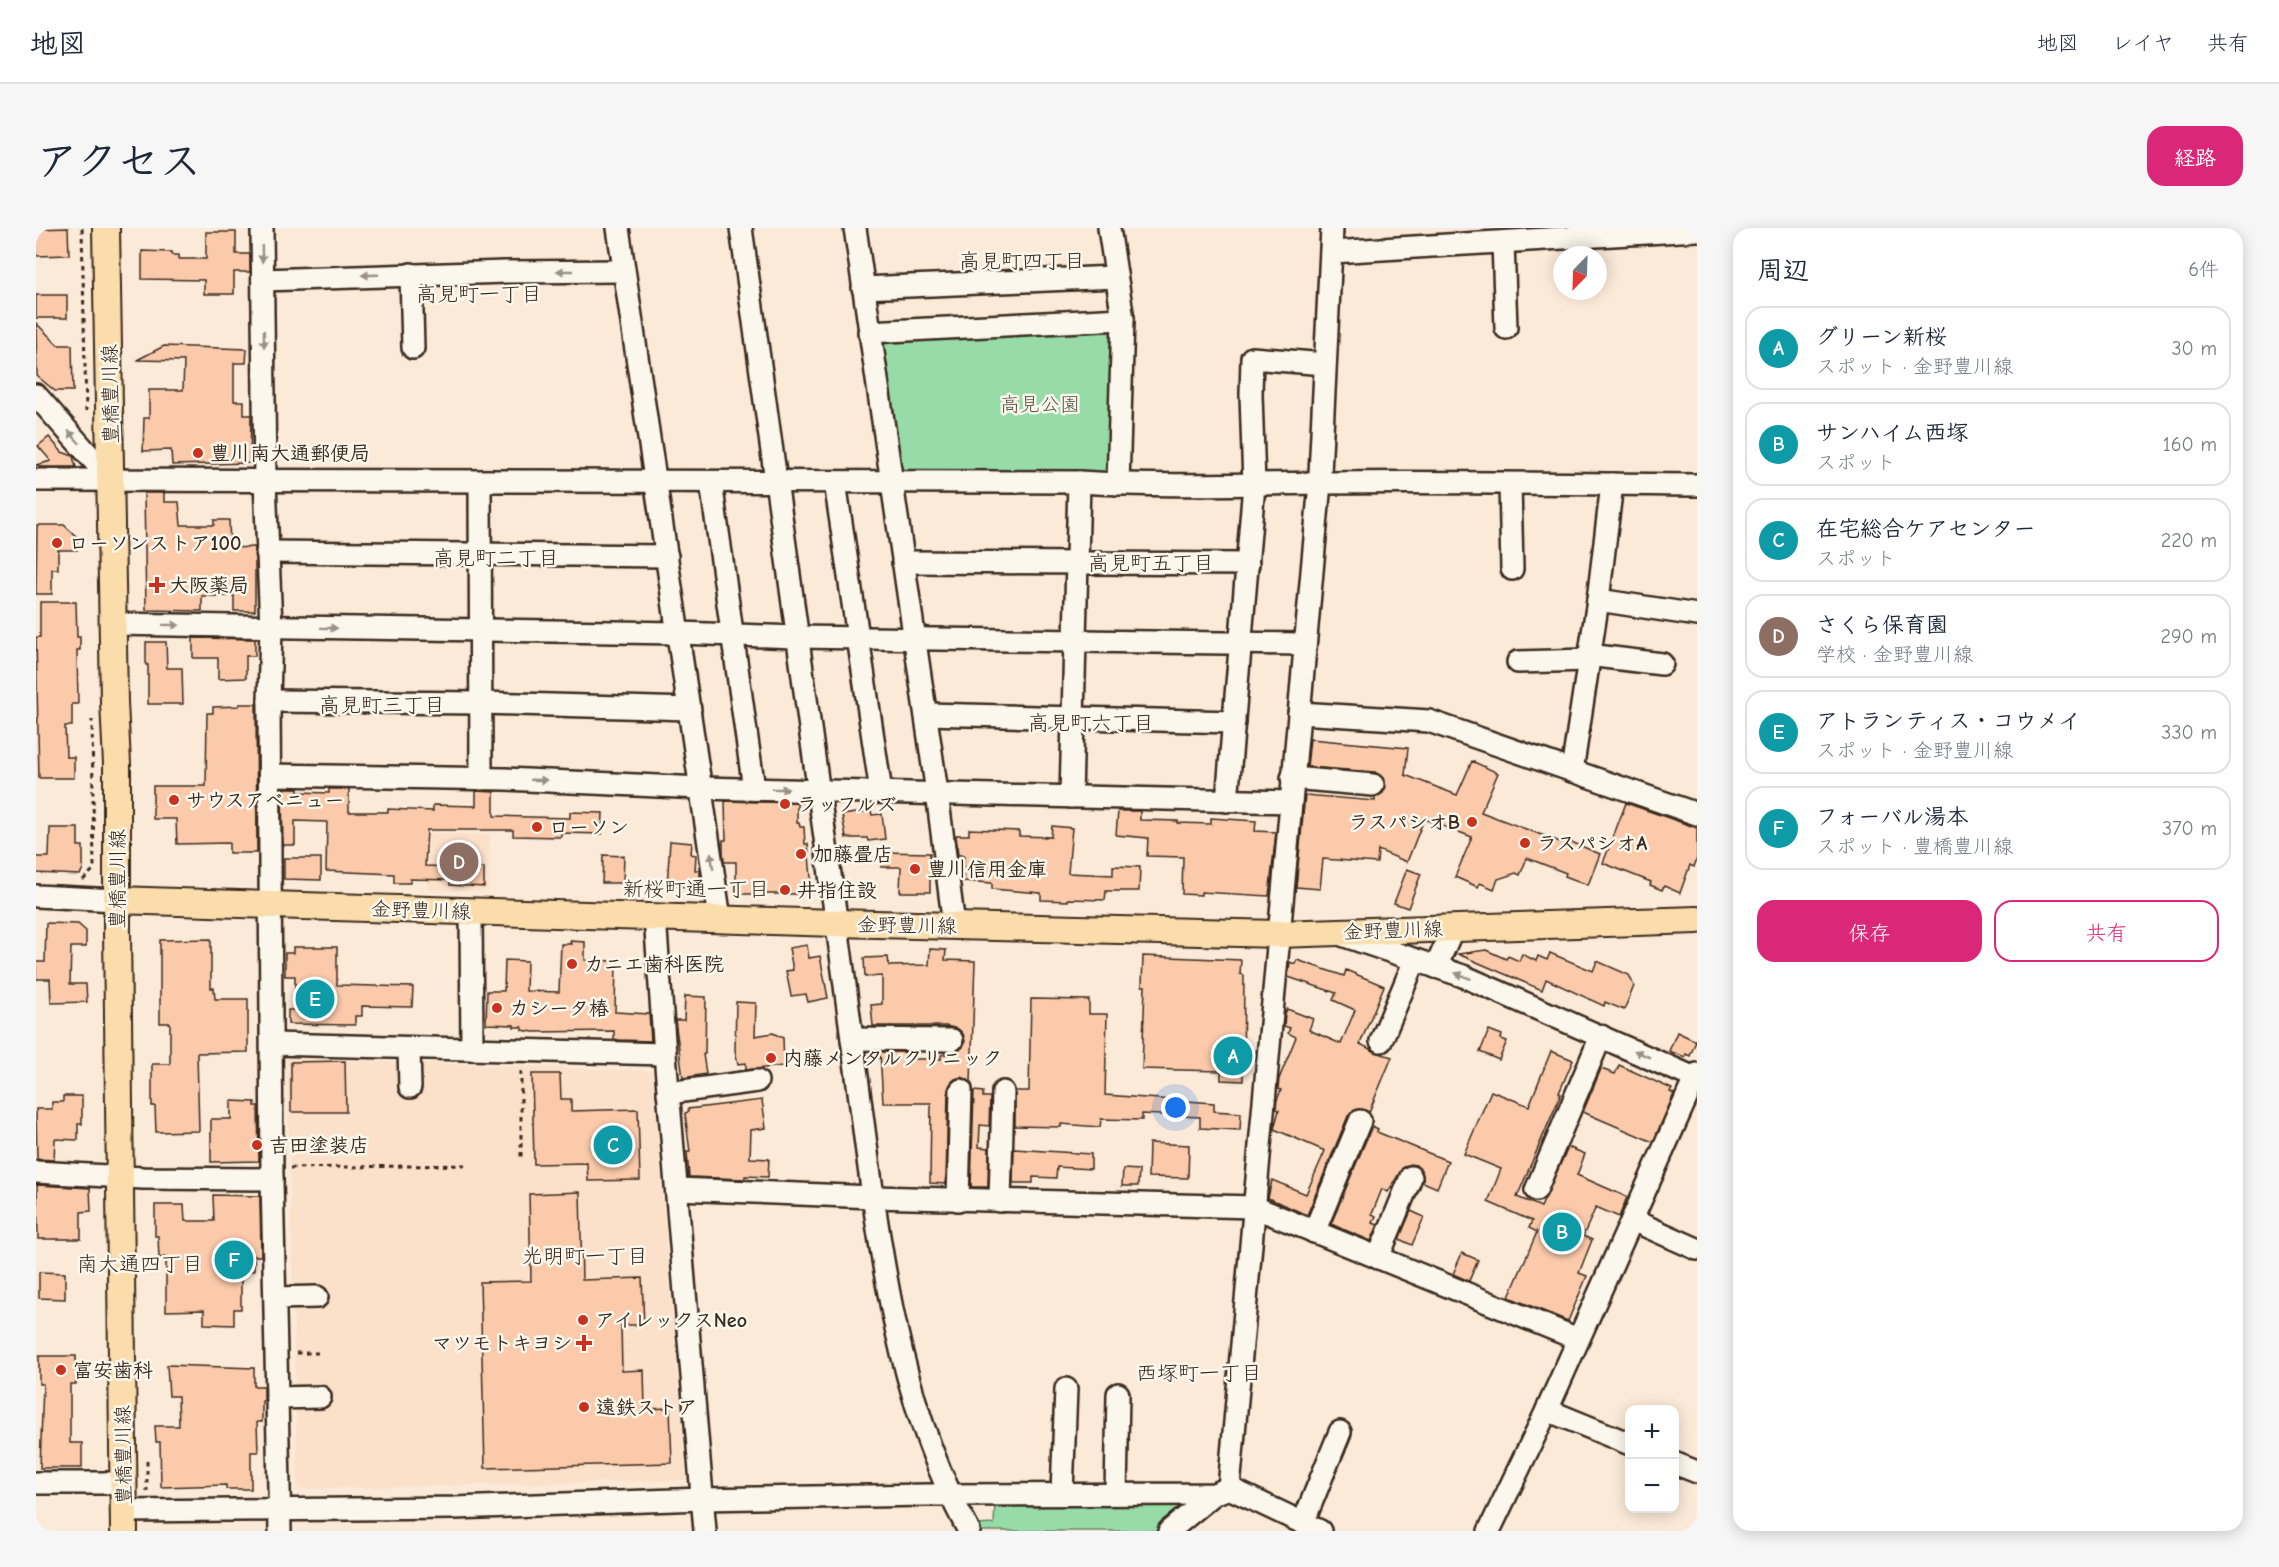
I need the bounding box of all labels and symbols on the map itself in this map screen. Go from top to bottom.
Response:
one-way arrow [257,245,267,264]
north arrow [1553,246,1607,300]
district label: 高見町四丁目 [959,249,1085,273]
one-way arrow [555,266,574,276]
one-way arrow [360,271,379,280]
district label: 高見町一丁目 [416,282,542,306]
one-way arrow [259,329,269,348]
street label: 豊橋豊川線 [98,344,123,444]
park label: 高見公園 [1000,393,1080,416]
one-way arrow [68,430,81,445]
place label: 豊川南大通郵便局 [210,442,370,465]
marker: 豊川南大通郵便局 [191,446,205,460]
place label: ローソンストア100 [69,532,241,555]
marker: ローソンストア100 [50,536,64,550]
district label: 高見町二丁目 [433,546,559,570]
district label: 高見町五丁目 [1088,551,1214,575]
place label: 大阪薬局 [169,574,249,597]
marker: 大阪薬局 [150,578,164,592]
one-way arrow [161,620,180,630]
one-way arrow [320,623,339,632]
district label: 高見町三丁目 [319,693,445,717]
district label: 高見町六丁目 [1028,711,1154,735]
one-way arrow [530,776,549,785]
one-way arrow [771,785,790,794]
place label: サウスアベニュー [186,789,344,812]
marker: サウスアベニュー [167,793,181,807]
place label: ラッフルズ [797,793,897,816]
marker: ラッフルズ [778,797,792,811]
place label: ラスパシオB [1349,811,1460,834]
marker: ラスパシオB [1465,815,1479,829]
place label: ローソン [549,816,629,839]
marker: ローソン [530,820,544,834]
street label: 豊橋豊川線 [106,829,129,929]
place label: ラスパシオA [1537,832,1647,855]
marker: ラスパシオA [1518,836,1532,850]
pin: D [440,840,478,884]
place label: 加藤畳店 [813,843,893,866]
marker: 加藤畳店 [794,847,808,861]
one-way arrow [707,851,716,870]
place label: 豊川信用金庫 [927,858,1047,881]
marker: 豊川信用金庫 [908,862,922,876]
district label: 新桜町通一丁目 [623,877,770,901]
place label: 井指住設 [797,879,877,902]
marker: 井指住設 [778,883,792,897]
street label: 金野豊川線 [371,897,471,924]
street label: 金野豊川線 [857,913,957,938]
street label: 金野豊川線 [1343,917,1443,944]
place label: カニエ歯科医院 [584,953,724,976]
marker: カニエ歯科医院 [565,957,579,971]
one-way arrow [1454,971,1472,981]
pin: E [296,976,334,1022]
place label: カシータ椿 [509,997,609,1020]
marker: カシータ椿 [490,1001,504,1015]
pin: A [1214,1034,1252,1078]
place label: 内藤メンタルクリニック [783,1047,1002,1070]
one-way arrow [1633,1050,1650,1059]
marker: 内藤メンタルクリニック [764,1051,778,1065]
your location [1161,1093,1190,1122]
pin: C [594,1122,632,1168]
place label: 吉田塗装店 [269,1134,369,1157]
marker: 吉田塗装店 [250,1138,264,1152]
pin: B [1542,1210,1582,1254]
pin: F [214,1238,254,1282]
district label: 光明町一丁目 [522,1244,648,1268]
district label: 南大通四丁目 [77,1252,203,1276]
place label: アイレックスNeo [595,1309,747,1332]
marker: アイレックスNeo [576,1313,590,1327]
place label: マツモトキヨシ [432,1332,572,1355]
marker: マツモトキヨシ [577,1336,591,1350]
place label: 富安歯科 [73,1359,153,1382]
district label: 西塚町一丁目 [1136,1361,1262,1385]
marker: 富安歯科 [54,1363,68,1377]
place label: 遠鉄ストア [596,1396,698,1419]
marker: 遠鉄ストア [577,1400,591,1414]
street label: 豊橋豊川線 [111,1405,136,1505]

